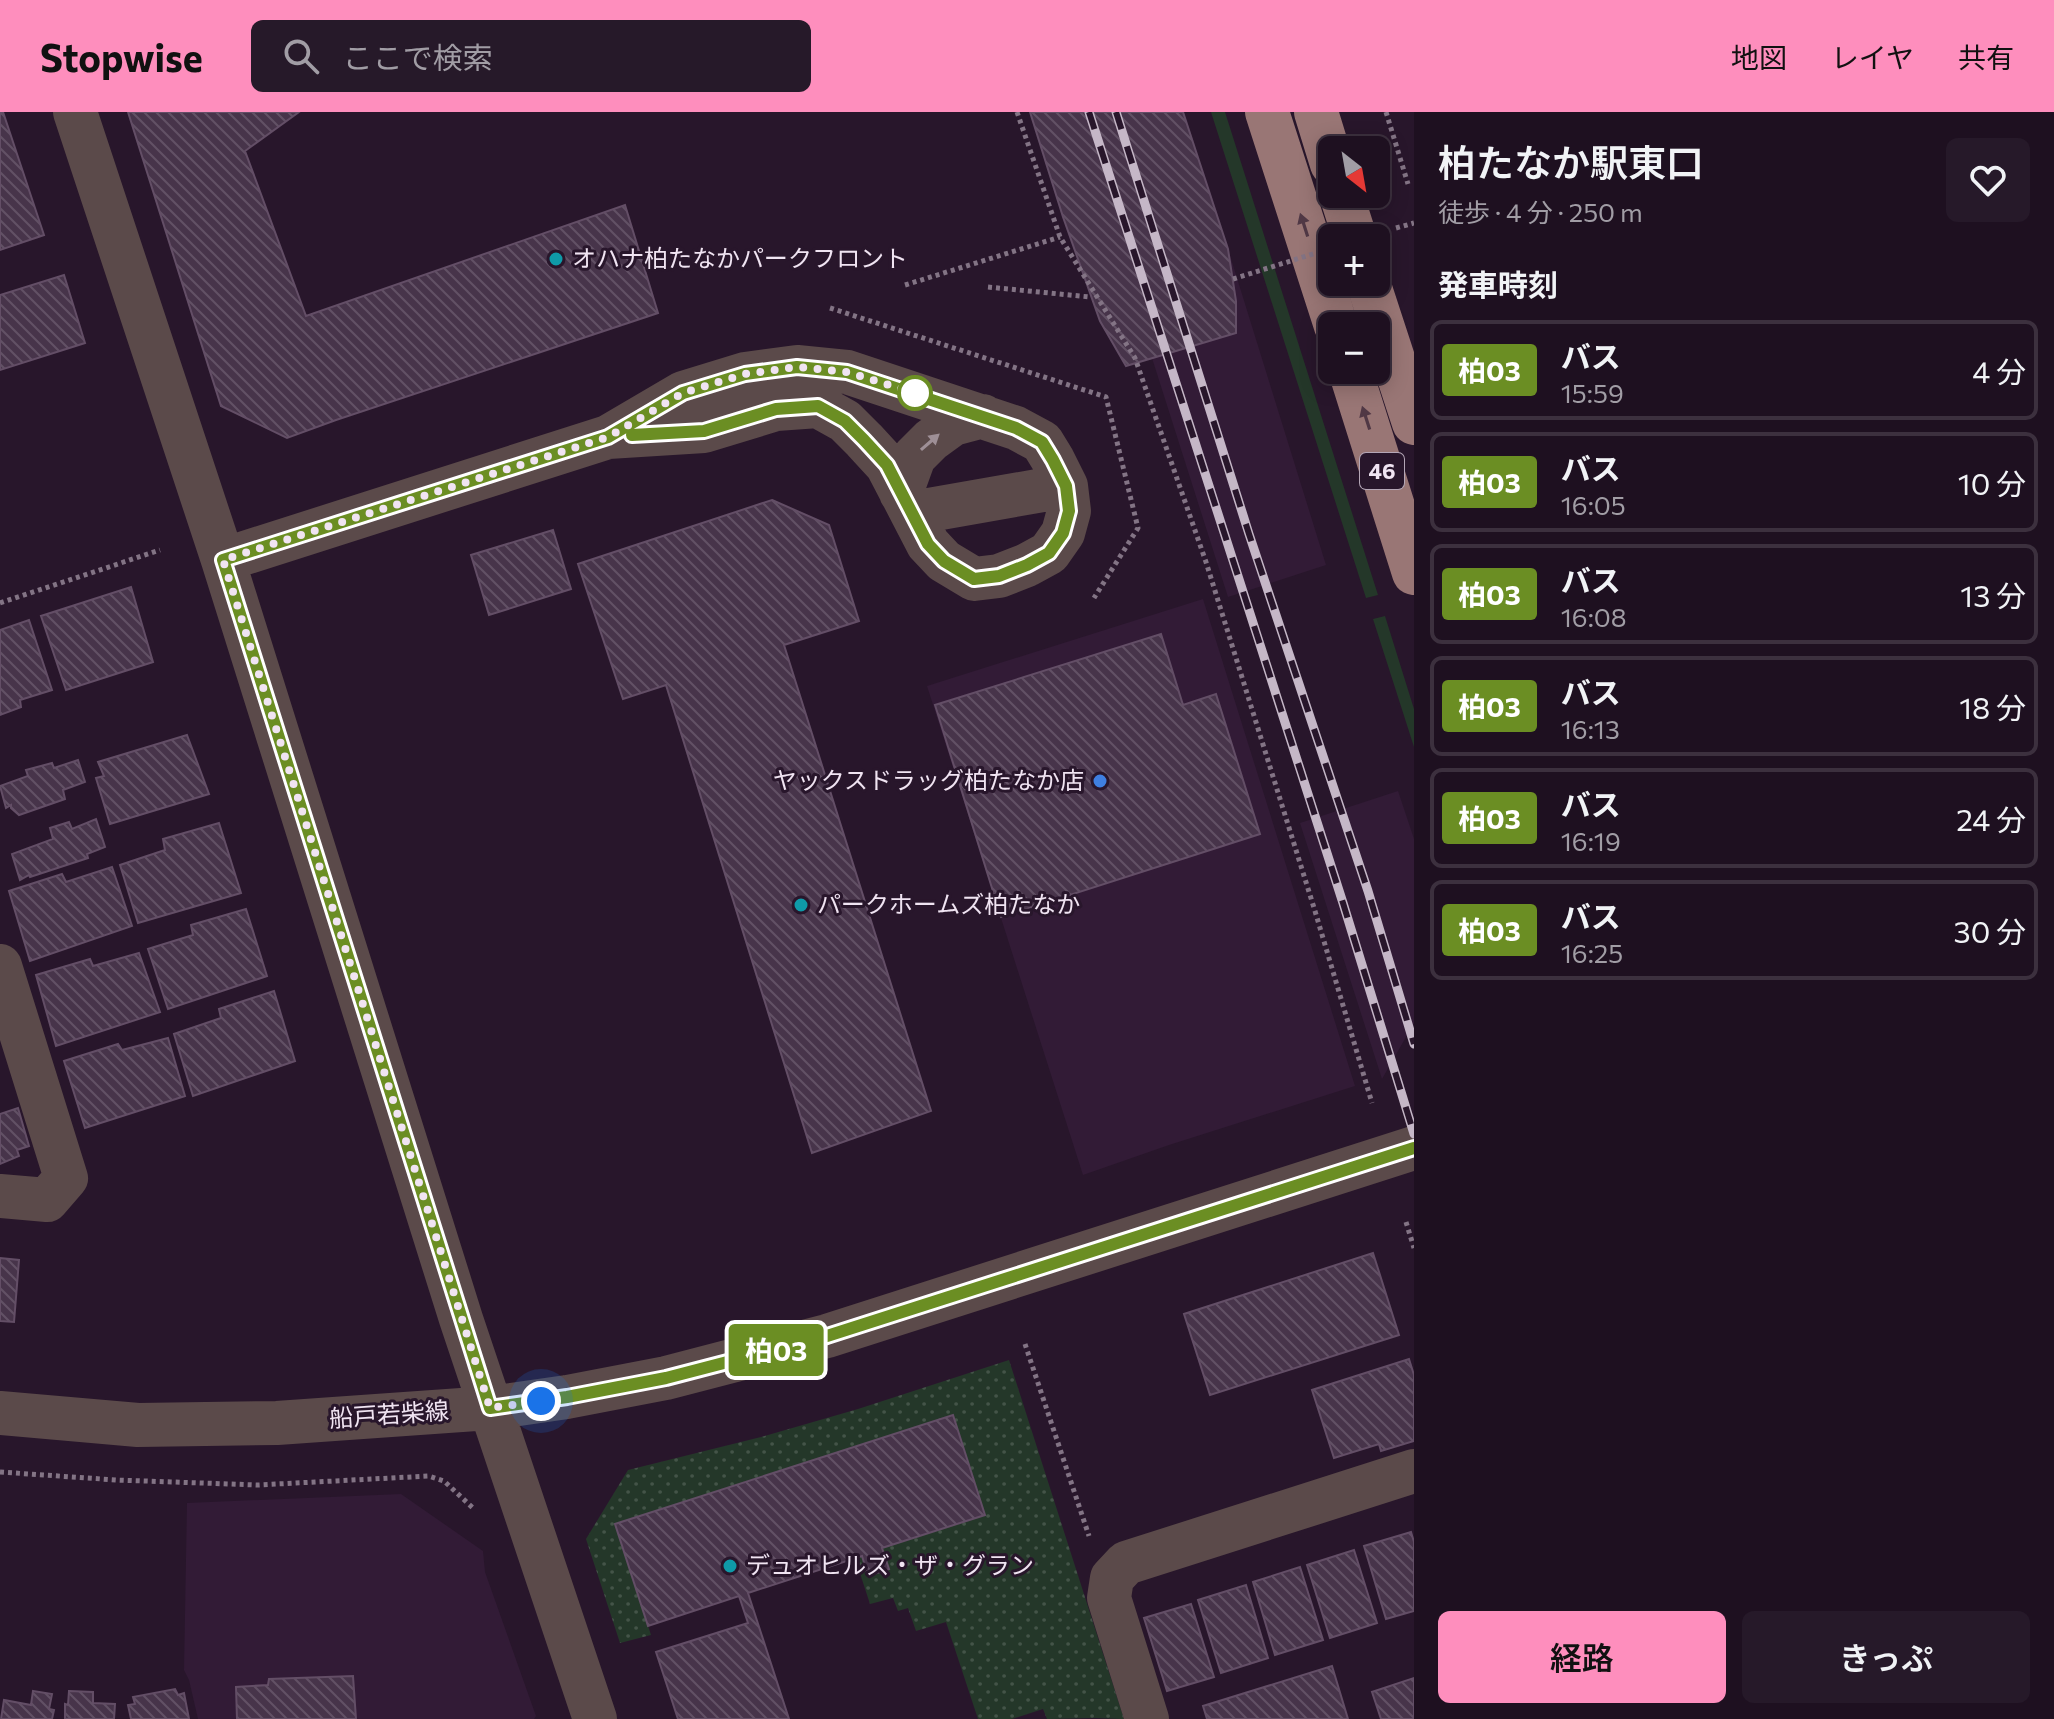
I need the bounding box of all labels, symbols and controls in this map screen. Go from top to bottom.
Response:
search box [251,20,811,92]
text: Stopwise [40,33,203,80]
icon: search [279,34,323,78]
text: ここで検索 [343,38,493,75]
text: 地図 [1731,40,1787,74]
text: レイヤ [1831,40,1914,74]
text: 共有 [1958,40,2014,74]
north arrow [1318,136,1390,208]
map controls [1318,136,1390,384]
text: 柏たなか駅東口 [1438,138,1704,185]
button: heart [1946,138,2030,222]
text: 徒歩 · 4 分 · 250 m [1438,196,1643,227]
one-way arrow [1297,213,1309,237]
button: + [1318,224,1390,296]
place label: オハナ柏たなかパークフロント [572,243,908,272]
marker: オハナ柏たなかパークフロント [547,250,565,268]
text: 発車時刻 [1438,265,1558,302]
button: − [1318,312,1390,384]
text: バス [1561,337,1621,374]
text: 4 分 [1972,352,2026,389]
text: 柏03 [1458,353,1521,387]
unlabelled marker [898,376,932,410]
text: 15:59 [1561,377,1624,408]
one-way arrow [1359,406,1371,430]
one-way arrow [919,434,939,451]
text: バス [1561,449,1621,486]
road number: 46 [1360,453,1404,489]
text: 10 分 [1958,464,2026,501]
text: 柏03 [1458,465,1521,499]
text: 16:05 [1561,489,1626,520]
text: バス [1561,561,1621,598]
text: 13 分 [1960,576,2026,613]
text: 柏03 [1458,577,1521,611]
text: 16:08 [1561,601,1627,632]
text: バス [1561,673,1621,710]
text: 18 分 [1959,688,2026,725]
text: 柏03 [1458,689,1521,723]
text: 16:13 [1561,713,1620,744]
place label: ヤックスドラッグ柏たなか店 [773,765,1084,794]
marker: ヤックスドラッグ柏たなか店 [1091,772,1109,790]
text: バス [1561,785,1621,822]
text: 24 分 [1956,800,2026,837]
text: 柏03 [1458,801,1521,835]
text: 16:19 [1561,825,1621,856]
place label: パークホームズ柏たなか [817,889,1080,918]
marker: パークホームズ柏たなか [792,896,810,914]
text: バス [1561,897,1621,934]
text: 30 分 [1954,912,2026,949]
text: 柏03 [1458,913,1521,947]
text: 16:25 [1561,937,1623,968]
line badge: 柏03 [730,1324,822,1376]
text: 柏03 [745,1333,807,1367]
your location [521,1381,561,1421]
street label: 船戸若柴線 [328,1395,450,1432]
place label: デュオヒルズ・ザ・グラン [746,1550,1034,1579]
marker: デュオヒルズ・ザ・グラン [721,1557,739,1575]
button: 経路 [1438,1611,1726,1703]
button: きっぷ [1742,1611,2030,1703]

